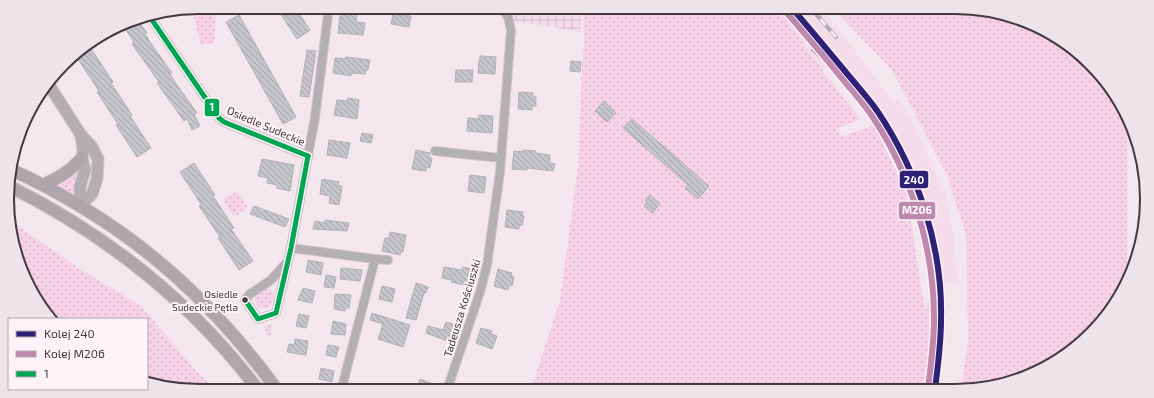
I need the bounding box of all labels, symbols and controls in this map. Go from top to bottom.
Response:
line badge: 1 [204,98,220,117]
text: 1 [210,100,214,113]
street label: Osiedle Sudeckie [225,103,307,148]
line badge: 240 [899,170,929,189]
text: 240 [904,173,924,186]
line badge: M206 [898,201,936,220]
text: M206 [902,203,932,216]
street label: Tadeusza Kościuszki [440,257,483,358]
place label: Osiedle Sudeckie Pętla [172,288,238,313]
marker: Osiedle Sudeckie Pętla [240,295,250,305]
legend [8,318,148,390]
text: Kolej 240 [44,326,95,341]
text: Kolej M206 [44,346,105,361]
text: 1 [44,366,49,380]

